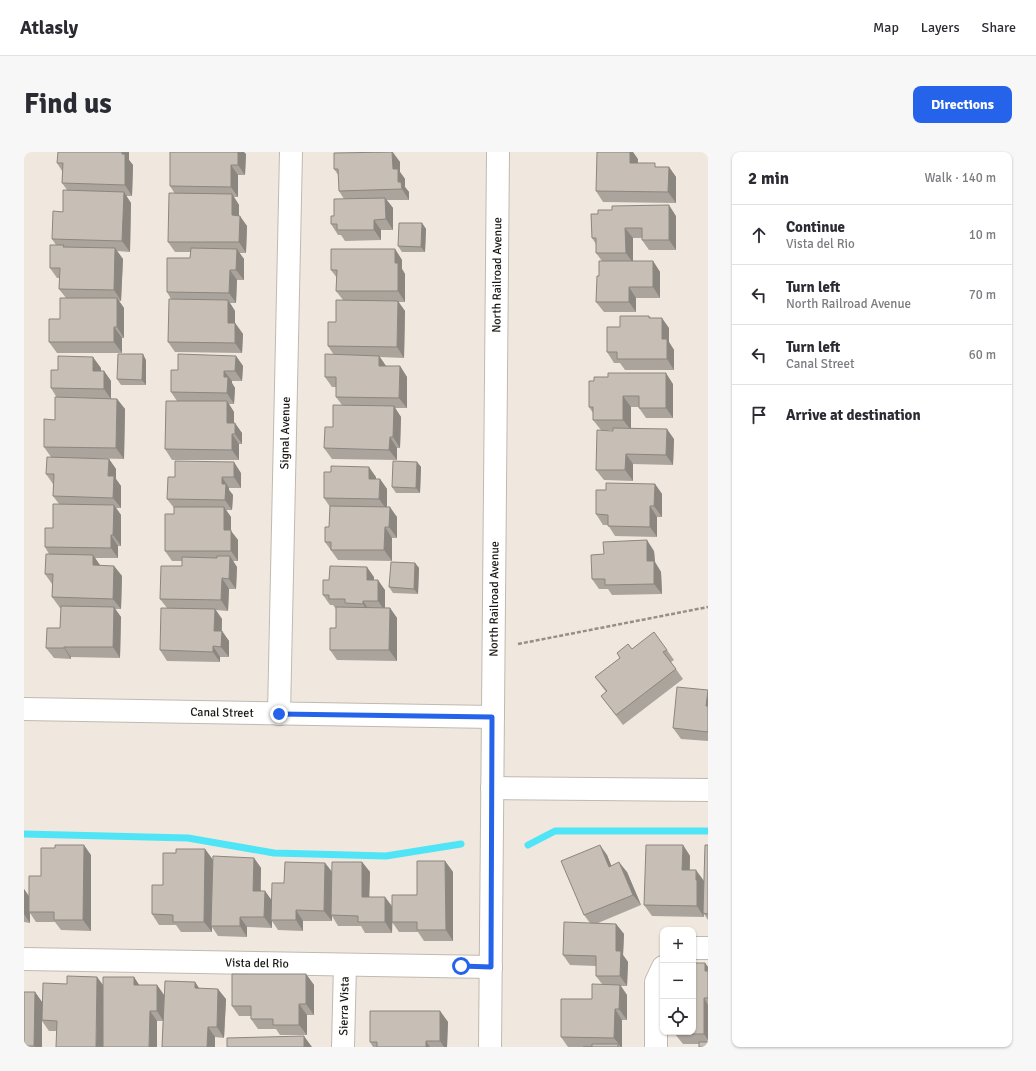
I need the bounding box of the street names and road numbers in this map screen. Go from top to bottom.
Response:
street label: North Railroad Avenue [489,217,505,333]
street label: Signal Avenue [277,397,293,470]
street label: North Railroad Avenue [486,541,502,657]
street label: Canal Street [190,704,254,720]
street label: Vista del Rio [225,955,289,971]
street label: Sierra Vista [336,976,352,1036]

